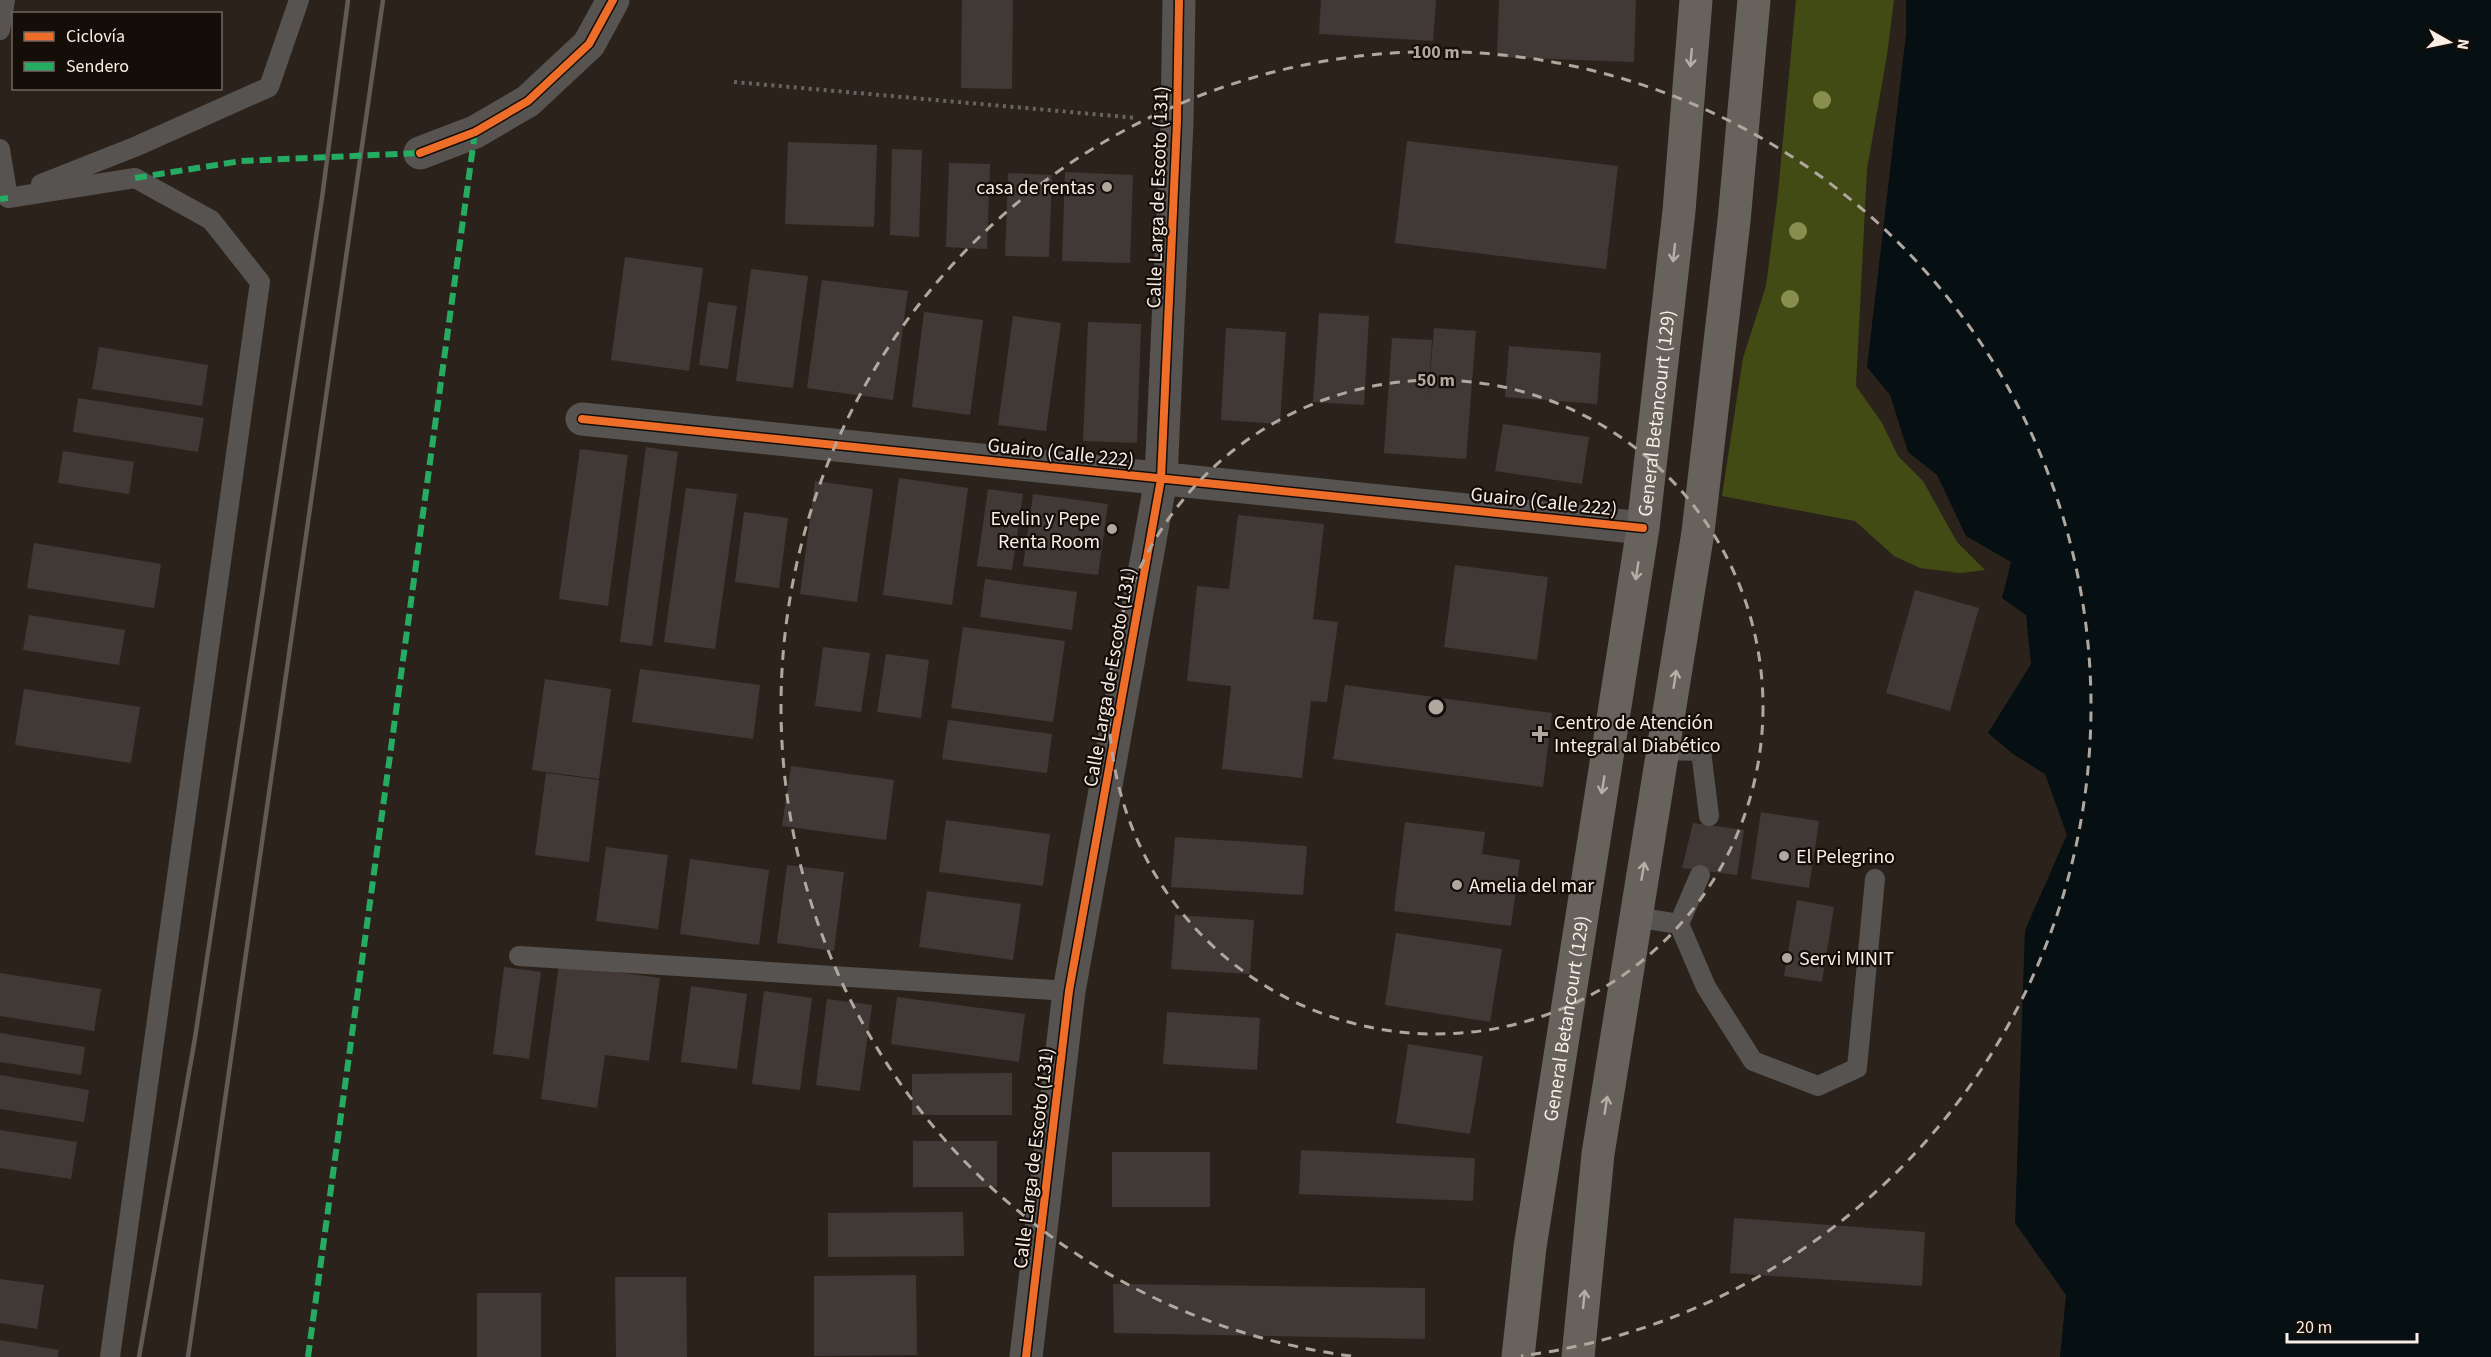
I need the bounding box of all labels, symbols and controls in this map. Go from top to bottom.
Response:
legend [12,12,222,90]
north arrow [2419,12,2479,72]
text: Ciclovía [66,24,125,49]
text: N [2451,37,2475,51]
text: 100 m [1412,40,1460,65]
one-way arrow [1686,48,1697,68]
text: Sendero [66,54,129,79]
street label: Calle Larga de Escoto (131) [1140,85,1176,309]
place label: casa de rentas [976,174,1095,202]
marker: casa de rentas [1100,180,1114,194]
one-way arrow [1668,242,1679,262]
street label: General Betancourt (129) [1631,308,1683,518]
text: 50 m [1417,368,1455,393]
street label: Guairo (Calle 222) [986,431,1136,475]
street label: Guairo (Calle 222) [1469,480,1619,524]
place label: Evelin y Pepe Renta Room [990,505,1100,556]
marker: Evelin y Pepe Renta Room [1105,522,1119,536]
one-way arrow [1631,561,1642,581]
street label: Calle Larga de Escoto (131) [1077,565,1143,789]
one-way arrow [1670,669,1681,689]
centre of rings [1426,697,1446,717]
place label: Centro de Atención Integral al Diabético [1554,709,1721,760]
marker: Centro de Atención Integral al Diabético [1531,725,1549,743]
one-way arrow [1597,774,1608,794]
place label: El Pelegrino [1796,843,1895,871]
marker: El Pelegrino [1777,849,1791,863]
one-way arrow [1638,862,1649,881]
place label: Amelia del mar [1469,872,1594,900]
marker: Amelia del mar [1450,878,1464,892]
street label: General Betancourt (129) [1537,914,1597,1123]
place label: Servi MINIT [1799,945,1894,973]
marker: Servi MINIT [1780,951,1794,965]
street label: Calle Larga de Escoto (131) [1007,1046,1061,1270]
one-way arrow [1601,1096,1612,1116]
one-way arrow [1579,1289,1590,1309]
scale bar [2287,1306,2418,1344]
text: 20 m [2296,1315,2332,1340]

